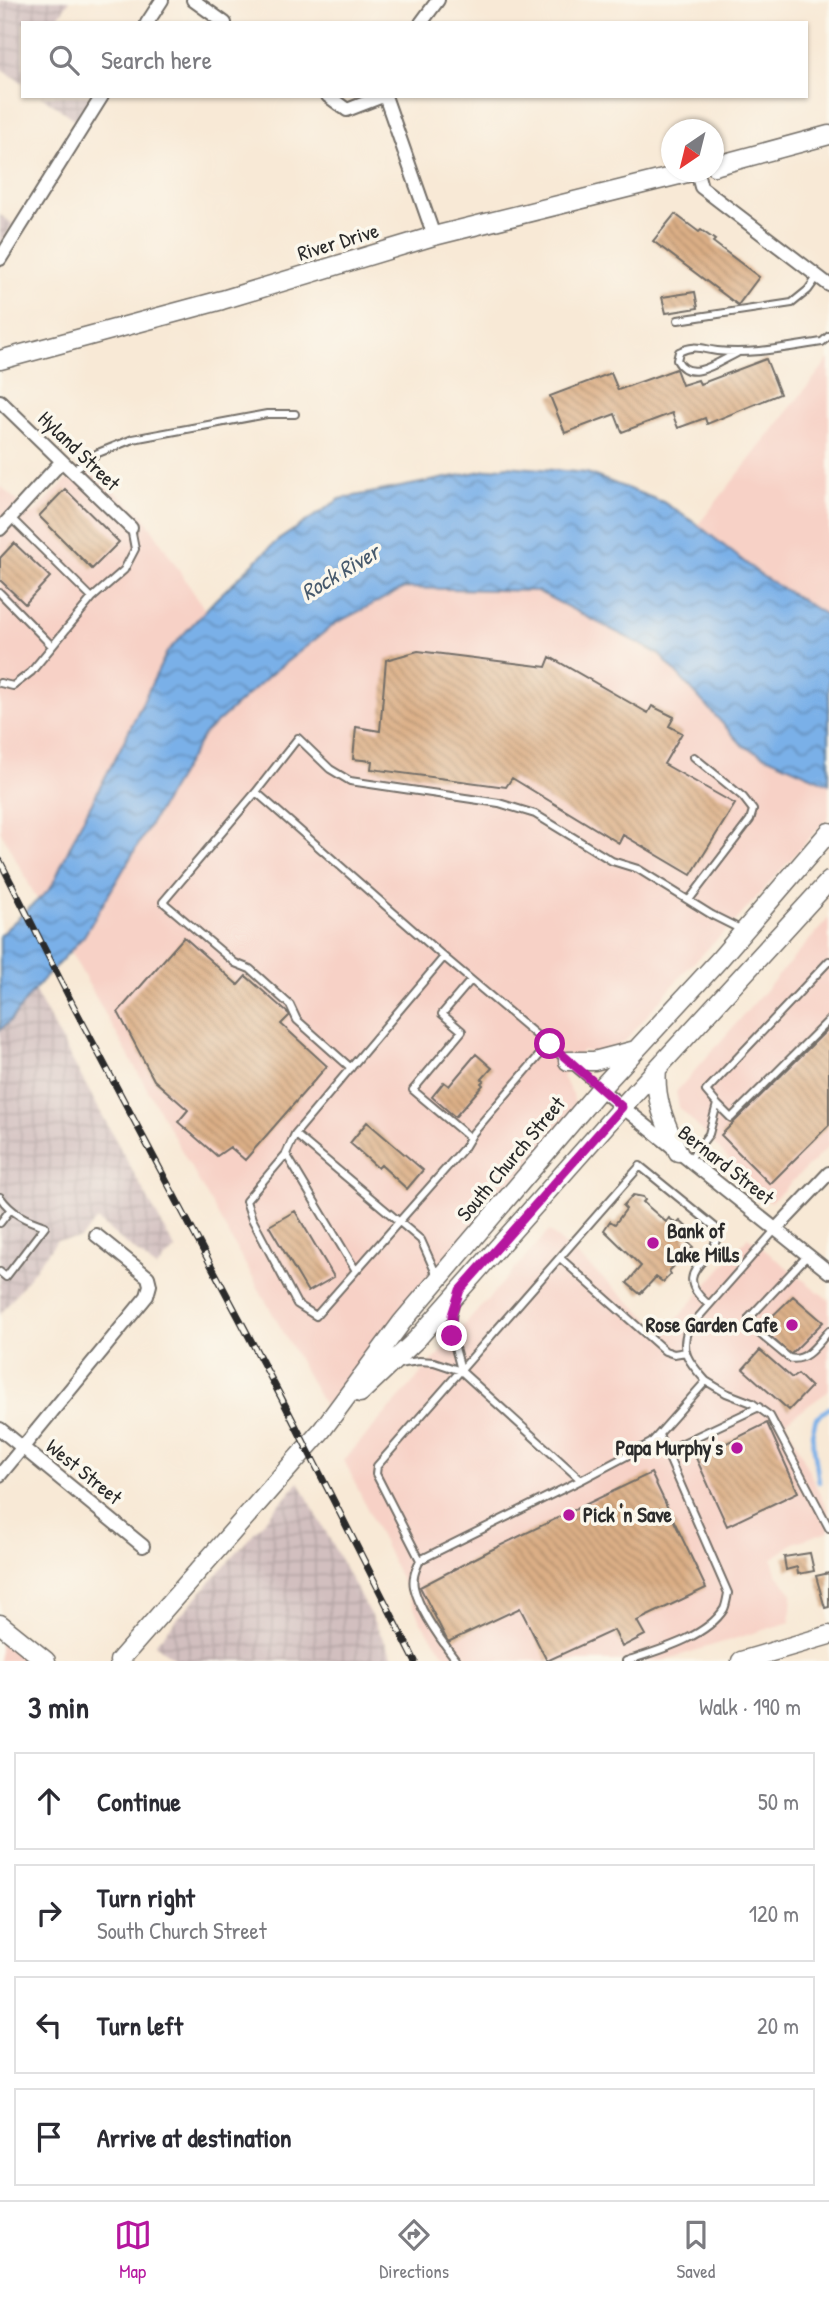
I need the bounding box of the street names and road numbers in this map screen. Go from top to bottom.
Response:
street label: River Drive [294,215,382,268]
street label: Hyland Street [32,404,127,498]
street label: South Church Street [450,1089,572,1227]
street label: Bernard Street [672,1118,781,1212]
street label: West Street [40,1432,129,1512]

